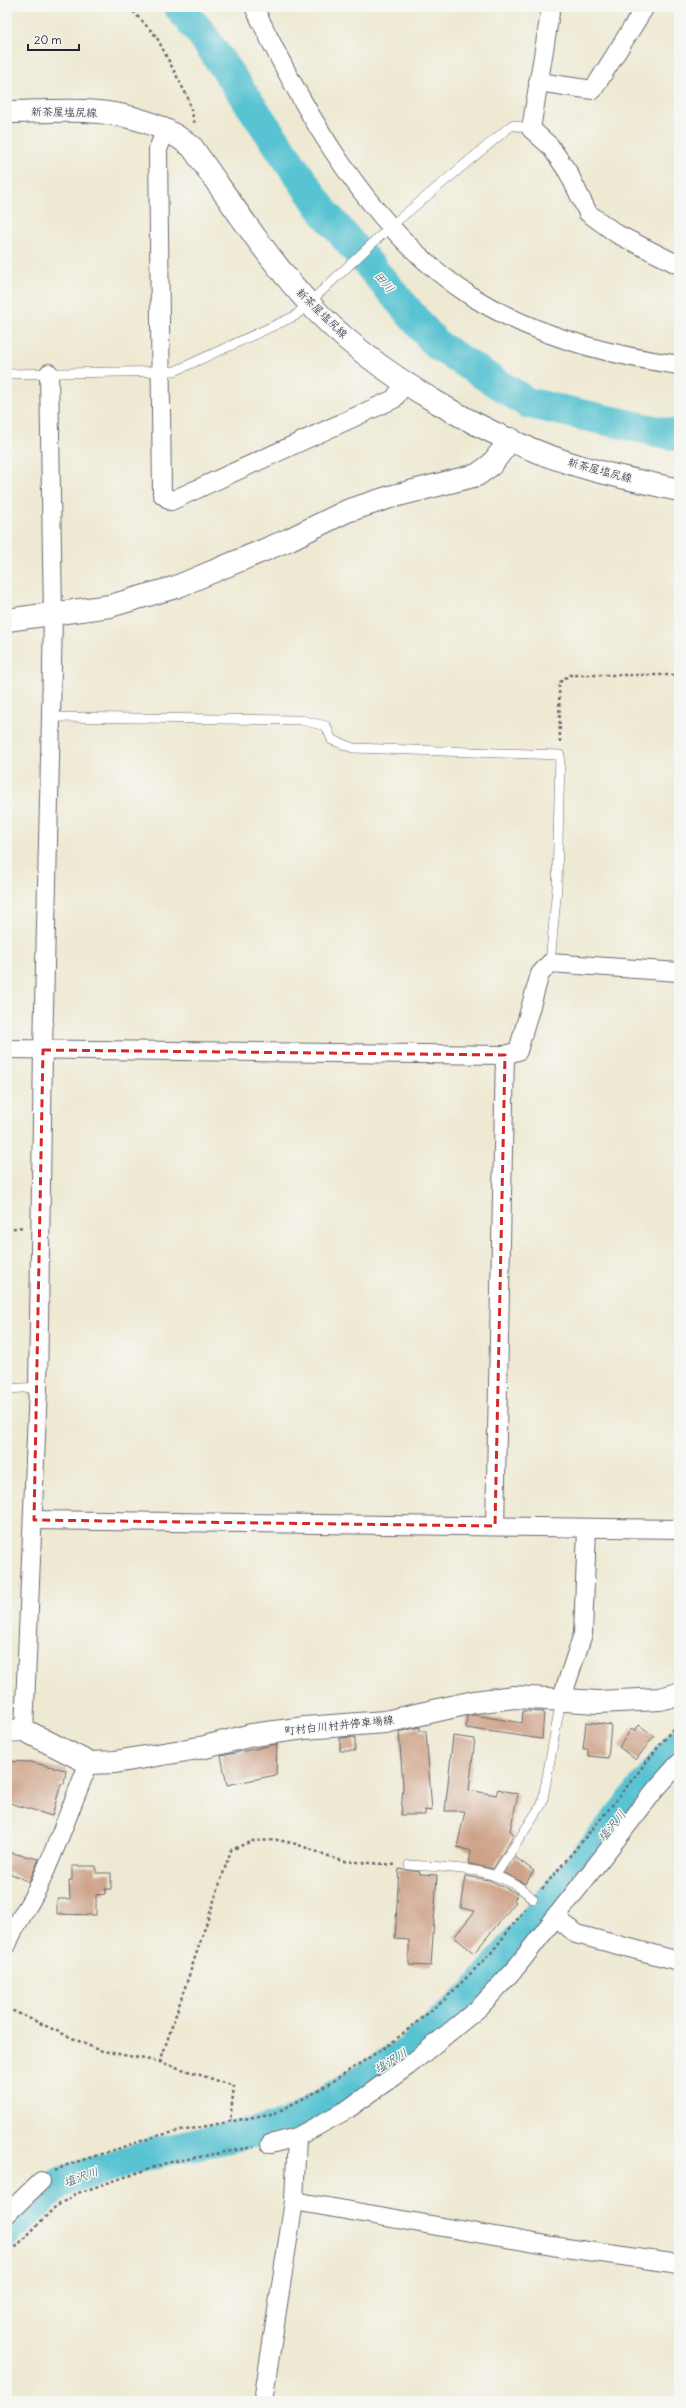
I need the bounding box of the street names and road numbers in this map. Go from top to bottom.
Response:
street label: 新茶屋塩尻線 [31,104,97,120]
street label: 新茶屋塩尻線 [293,285,351,341]
street label: 新茶屋塩尻線 [566,455,634,485]
street label: 町村白川村井停車場線 [284,1712,394,1738]

